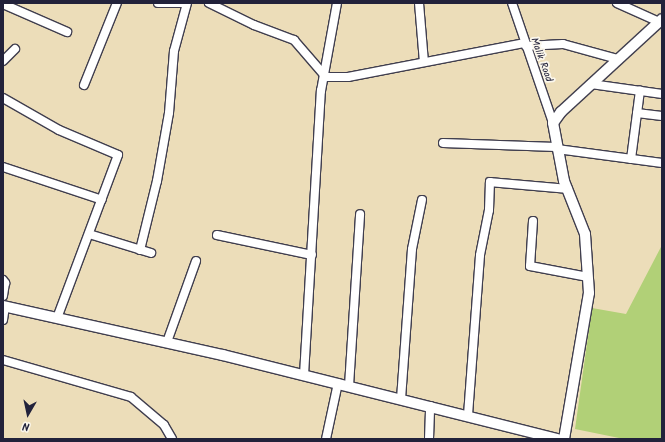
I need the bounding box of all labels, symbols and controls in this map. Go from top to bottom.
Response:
street label: Malik Road [527,36,555,84]
north arrow [8,394,48,434]
text: N [21,416,31,435]

